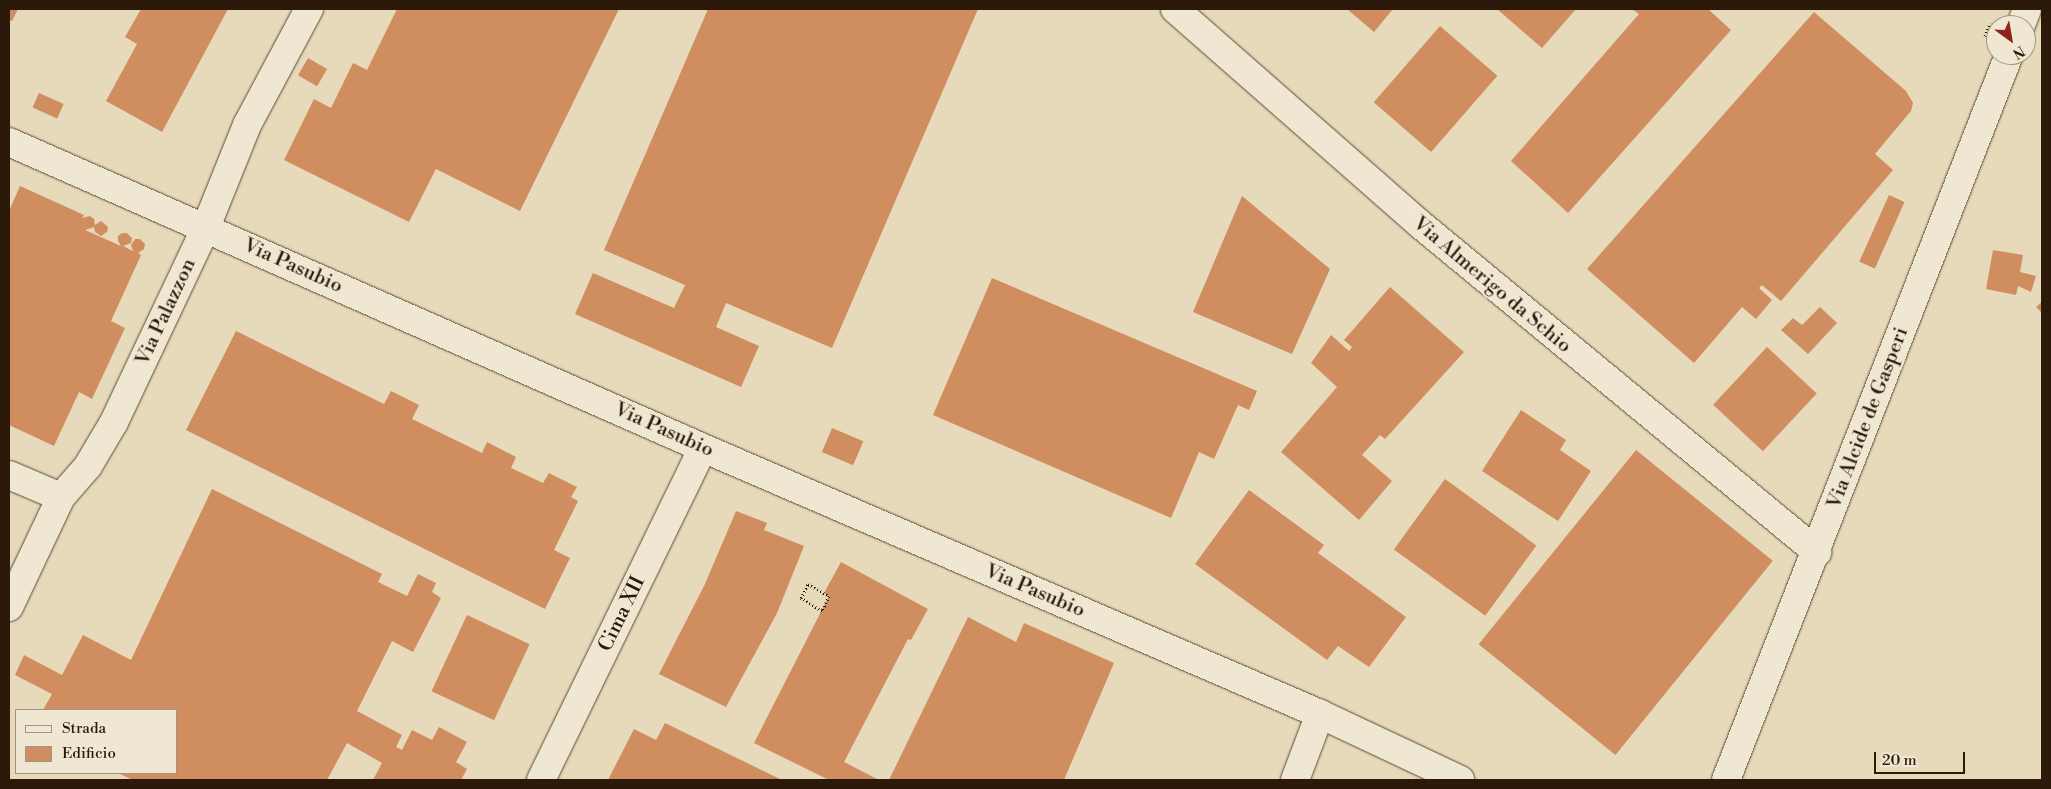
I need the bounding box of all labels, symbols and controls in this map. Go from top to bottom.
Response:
north arrow [1986,15,2036,65]
text: N [2009,41,2028,62]
street label: Via Almerigo da Schio [1408,212,1576,358]
street label: Via Pasubio [240,233,346,299]
street label: Via Palazzon [131,255,201,369]
street label: Via Alcide de Gasperi [1822,324,1914,512]
street label: Via Pasubio [611,397,717,463]
street label: Via Pasubio [981,559,1089,623]
street label: Cima XII [594,572,650,656]
legend [15,709,178,774]
text: Strada [62,719,106,738]
scale bar [1876,742,1967,774]
text: Edificio [62,744,116,763]
text: 20 m [1882,751,1917,770]

